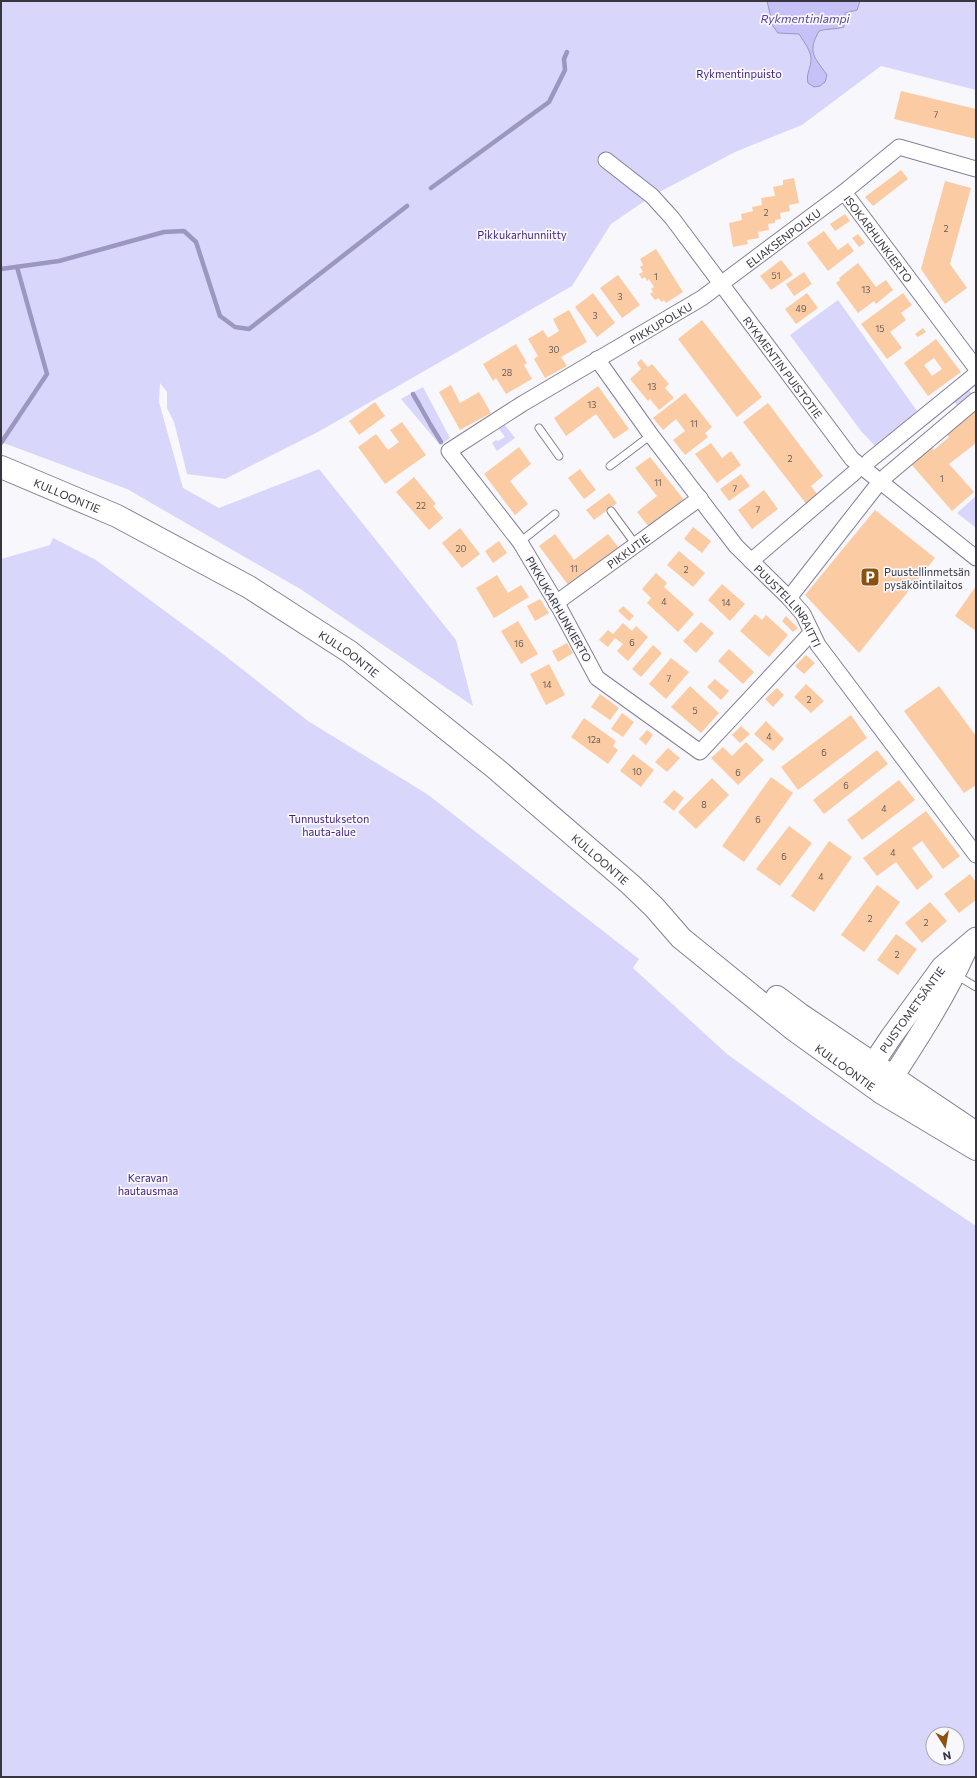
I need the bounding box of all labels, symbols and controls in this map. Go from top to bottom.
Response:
water label: Rykmentinlampi [760,11,851,25]
park label: Rykmentinpuisto [696,67,782,80]
house number: 7 [934,109,939,120]
street label: ISOKARHUNKIERTO [842,192,916,284]
street label: ELIAKSENPOLKU [743,206,823,270]
house number: 2 [764,207,769,218]
house number: 2 [944,223,949,234]
park label: Pikkukarhunniitty [477,228,567,241]
house number: 51 [771,270,781,281]
house number: 1 [654,271,658,282]
house number: 13 [862,284,870,295]
house number: 3 [617,291,623,302]
street label: PIKKUPOLKU [627,299,694,346]
house number: 49 [796,303,806,314]
house number: 3 [592,310,598,321]
street label: RYKMENTIN PUISTOTIE [741,313,826,420]
house number: 15 [875,323,885,334]
house number: 30 [548,344,560,355]
house number: 28 [502,367,512,378]
house number: 13 [648,381,656,392]
house number: 13 [588,399,596,410]
house number: 11 [690,418,698,429]
house number: 2 [788,453,793,464]
house number: 1 [940,473,944,484]
street label: KULLOONTIE [32,475,102,515]
house number: 11 [654,477,662,488]
house number: 7 [733,483,738,494]
house number: 22 [416,500,426,511]
house number: 7 [756,504,761,515]
street label: PIKKUTIE [604,531,652,570]
house number: 20 [456,543,467,554]
street label: PIKKUKARHUNKIERTO [523,554,595,664]
street label: PUUSTELLINRAITTI [752,562,824,649]
house number: 11 [570,563,578,574]
house number: 2 [684,564,689,575]
place label: Puustellinmetsän pysäköintilaitos [884,565,970,591]
parking icon: Puustellinmetsän pysäköintilaitos [859,566,881,588]
house number: 4 [661,596,667,607]
house number: 14 [721,597,731,608]
street label: KULLOONTIE [317,627,382,679]
house number: 6 [629,637,635,648]
house number: 16 [514,638,524,649]
house number: 7 [667,673,672,684]
house number: 14 [542,679,552,690]
house number: 2 [807,694,812,705]
house number: 5 [692,705,698,716]
house number: 4 [766,731,772,742]
house number: 12a [587,734,601,745]
house number: 6 [821,747,827,758]
house number: 10 [632,766,642,777]
house number: 6 [735,767,741,778]
house number: 6 [843,780,849,791]
house number: 8 [701,799,707,810]
house number: 4 [881,803,887,814]
park label: Tunnustukseton hauta-alue [289,812,369,838]
house number: 6 [755,814,761,825]
street label: KULLOONTIE [570,831,632,887]
house number: 4 [890,847,896,858]
house number: 6 [781,851,787,862]
house number: 4 [818,871,824,882]
house number: 2 [868,913,873,924]
house number: 2 [924,917,929,928]
house number: 2 [895,949,900,960]
street label: PUISTOMETSÄNTIE [876,964,947,1055]
street label: KULLOONTIE [813,1041,878,1093]
park label: Keravan hautausmaa [118,1171,178,1197]
north arrow [925,1726,965,1766]
text: N [942,1749,952,1763]

